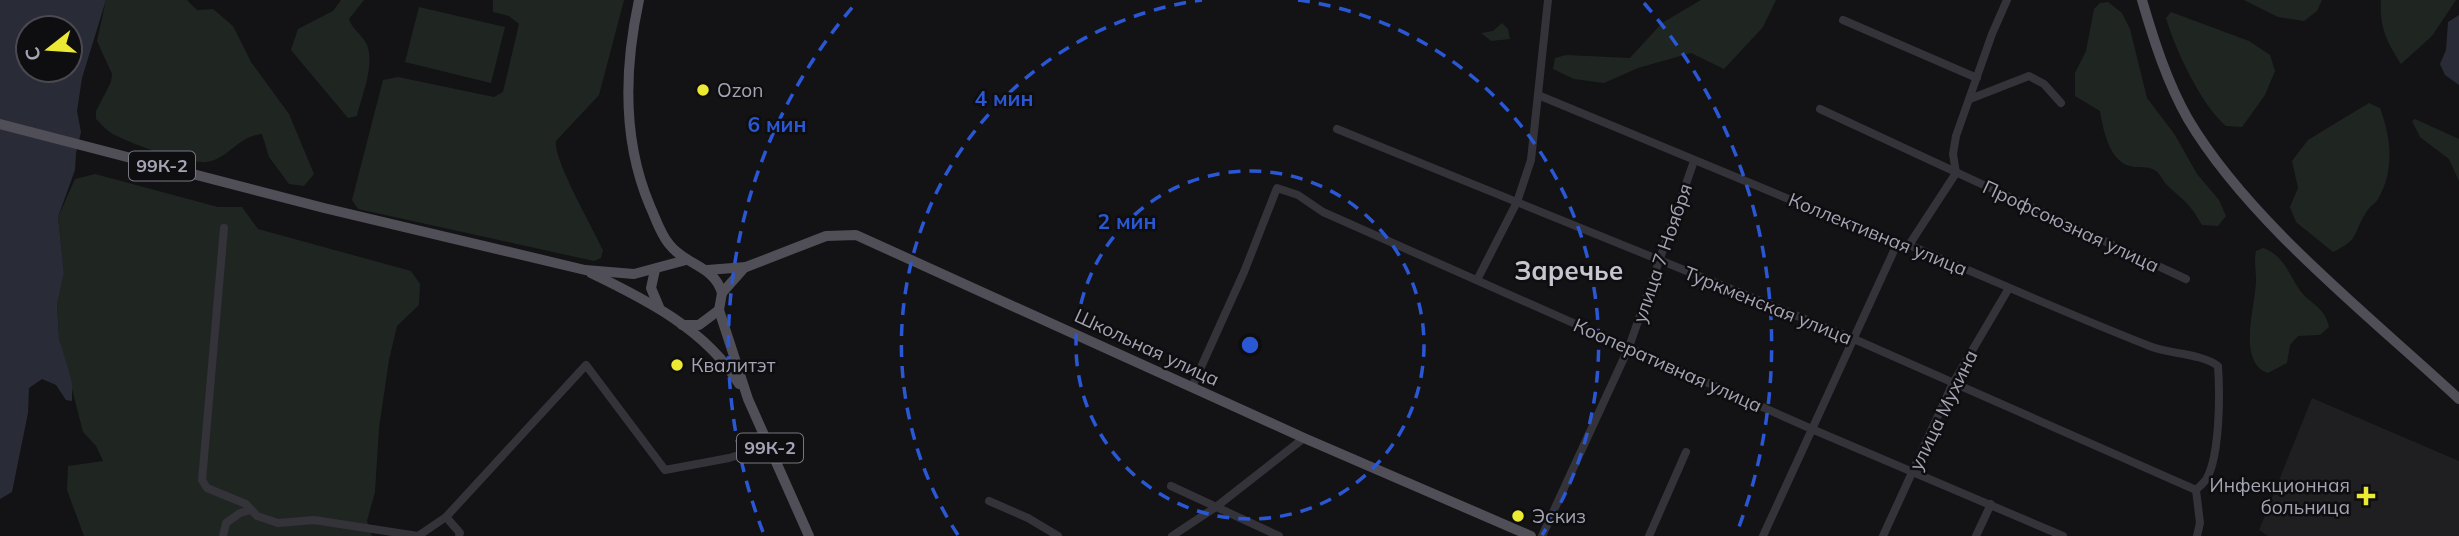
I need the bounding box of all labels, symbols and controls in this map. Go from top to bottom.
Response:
north arrow [14,14,84,84]
text: С [19,44,46,64]
place label: Ozon [717,78,763,102]
marker: Ozon [695,82,711,98]
text: 4 мин [975,85,1033,111]
text: 6 мин [748,111,806,137]
road number: 99К-2 [129,152,195,181]
street label: Профсоюзная улица [1979,175,2163,277]
street label: улица 7 Ноября [1627,180,1697,326]
street label: Коллективная улица [1785,187,1971,281]
text: 2 мин [1098,208,1156,234]
district label: Заречье [1515,254,1623,287]
street label: Туркменская улица [1681,260,1855,350]
street label: Школьная улица [1071,303,1223,391]
street label: Кооперативная улица [1570,313,1766,417]
centre of rings [1238,333,1262,357]
street label: улица Мухина [1903,346,1983,474]
place label: Квалитэт [691,353,776,377]
marker: Квалитэт [669,357,685,373]
road number: 99К-2 [737,434,803,462]
place label: Инфекционная больница [2209,473,2350,519]
marker: Инфекционная больница [2356,486,2376,506]
place label: Эскиз [1532,504,1586,528]
marker: Эскиз [1510,508,1526,524]

